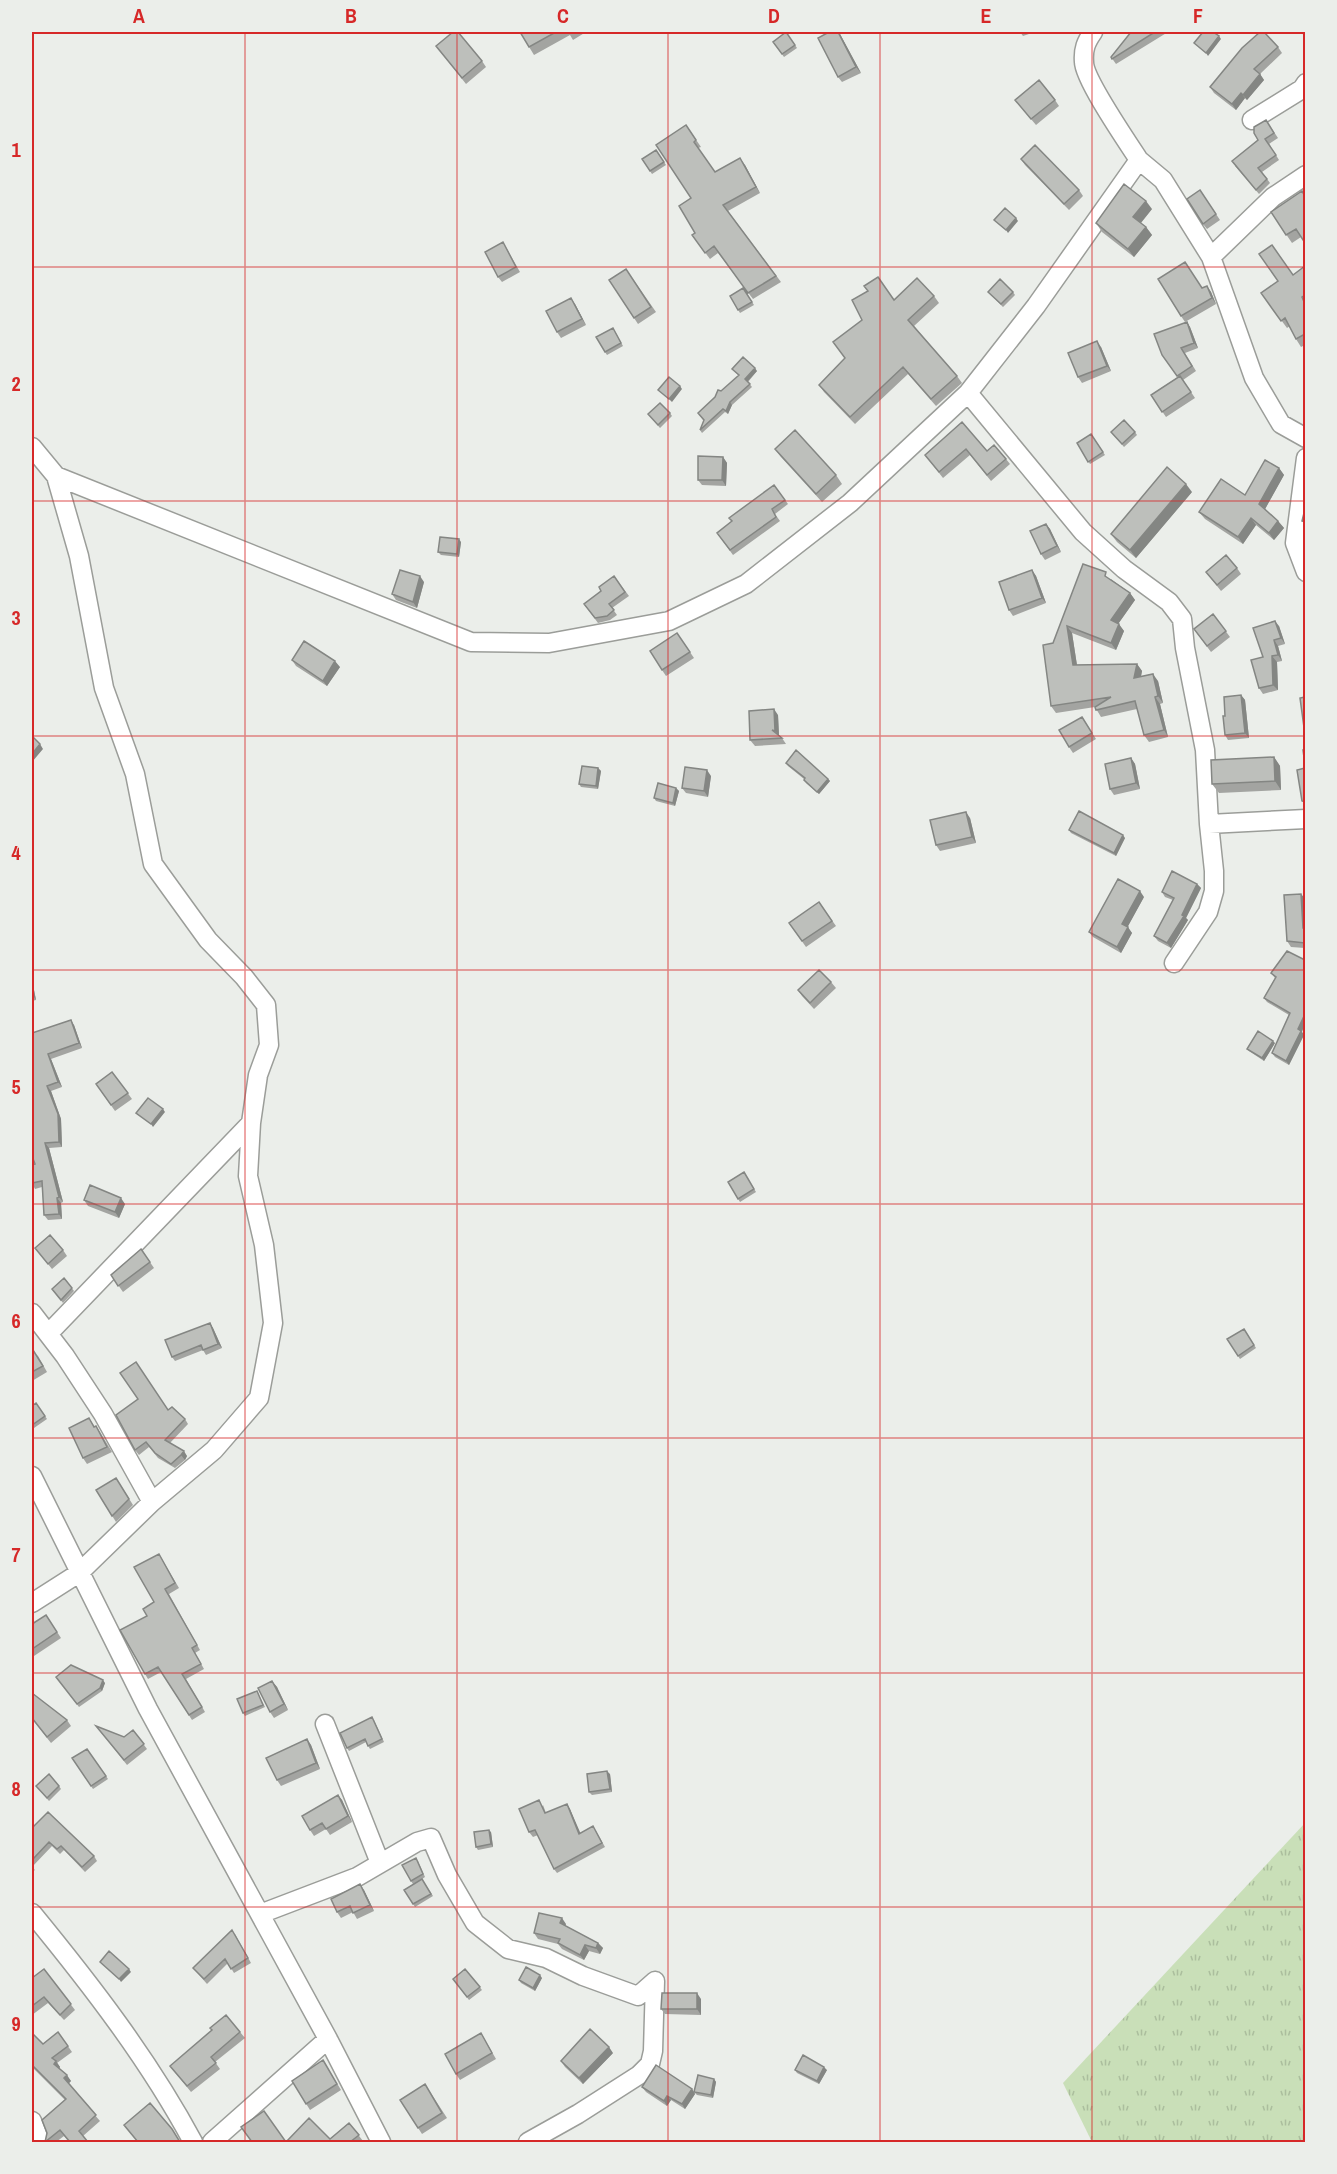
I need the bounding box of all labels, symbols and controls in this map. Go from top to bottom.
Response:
text: A [133,2,145,29]
text: B [345,2,357,29]
text: C [557,2,569,29]
text: D [768,2,780,29]
text: E [981,2,992,29]
text: F [1193,2,1203,29]
text: 1 [11,136,21,163]
text: 2 [11,370,21,397]
text: 3 [11,604,21,631]
text: 4 [11,839,21,866]
text: 5 [11,1073,21,1100]
text: 6 [11,1307,21,1334]
text: 7 [11,1541,21,1568]
text: 8 [11,1775,21,1802]
text: 9 [11,2010,21,2037]

